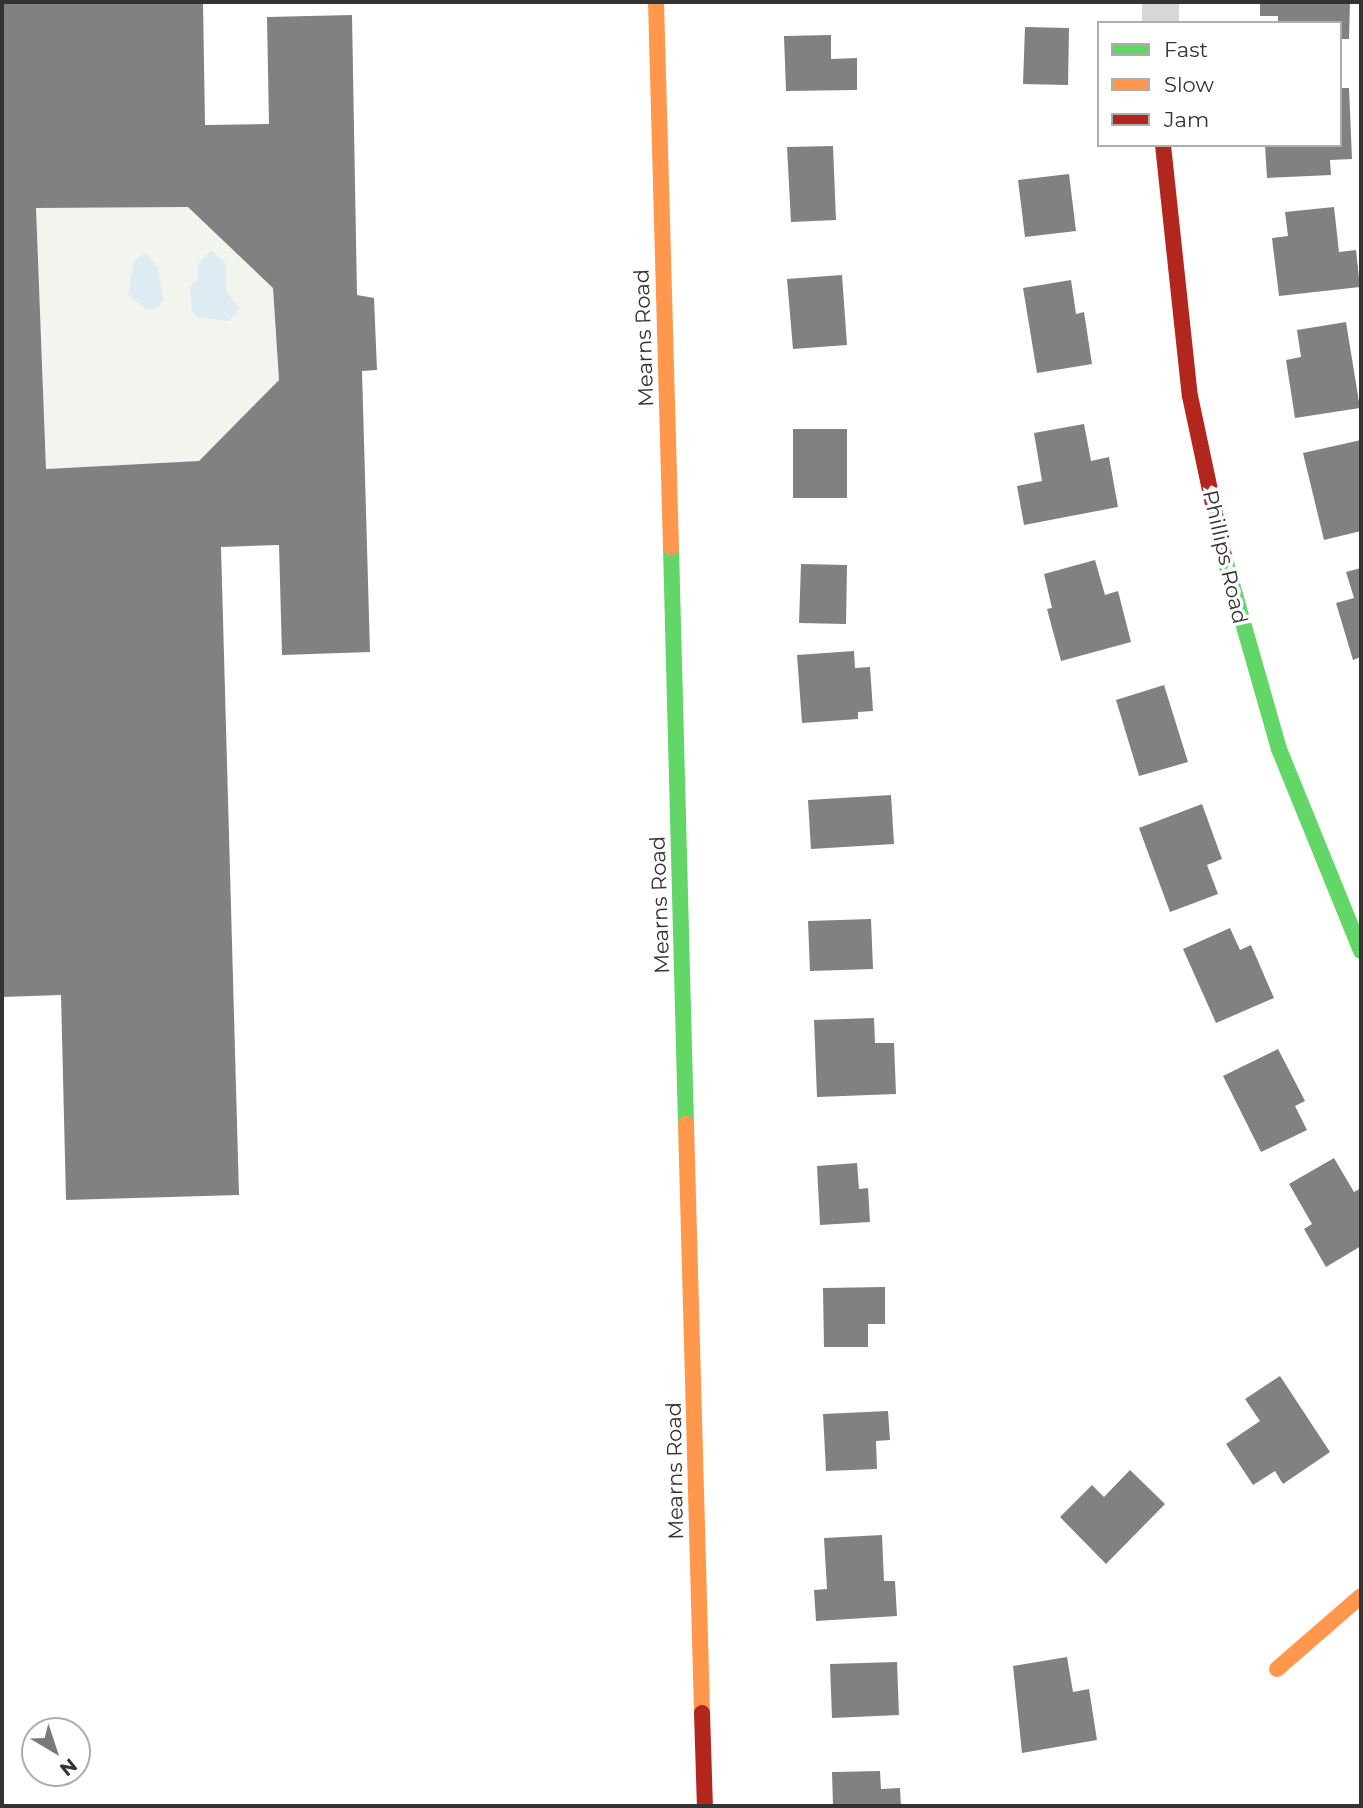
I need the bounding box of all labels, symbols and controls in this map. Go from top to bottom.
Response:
legend [1097,21,1342,147]
text: Fast [1164,37,1208,62]
text: Slow [1164,72,1214,97]
text: Jam [1164,107,1209,132]
street label: Mearns Road [629,269,659,407]
street label: Phillips Road [1197,488,1253,626]
street label: Mearns Road [645,836,675,974]
street label: Mearns Road [661,1402,689,1540]
north arrow [21,1717,91,1787]
text: N [55,1753,81,1781]

